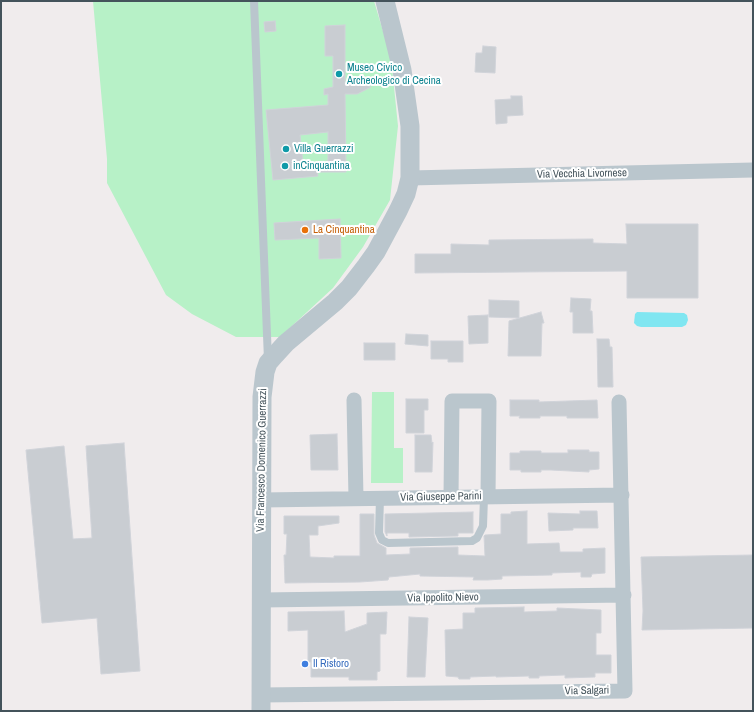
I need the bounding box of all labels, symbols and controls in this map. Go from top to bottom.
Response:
place label: Museo Civico Archeologico di Cecina [347,61,441,87]
marker: Museo Civico Archeologico di Cecina [334,69,344,79]
place label: Villa Guerrazzi [294,142,353,156]
marker: Villa Guerrazzi [281,144,291,154]
place label: inCinquantina [293,159,350,173]
marker: inCinquantina [280,161,290,171]
street label: Via Vecchia Livornese [537,167,627,181]
place label: La Cinquantina [313,223,375,237]
marker: La Cinquantina [300,225,310,235]
street label: Via Francesco Domenico Guerrazzi [254,388,270,532]
street label: Via Giuseppe Parini [400,490,482,504]
street label: Via Ippolito Nievo [407,591,479,605]
place label: Il Ristoro [313,657,349,671]
marker: Il Ristoro [300,659,310,669]
street label: Via Salgari [565,684,609,698]

